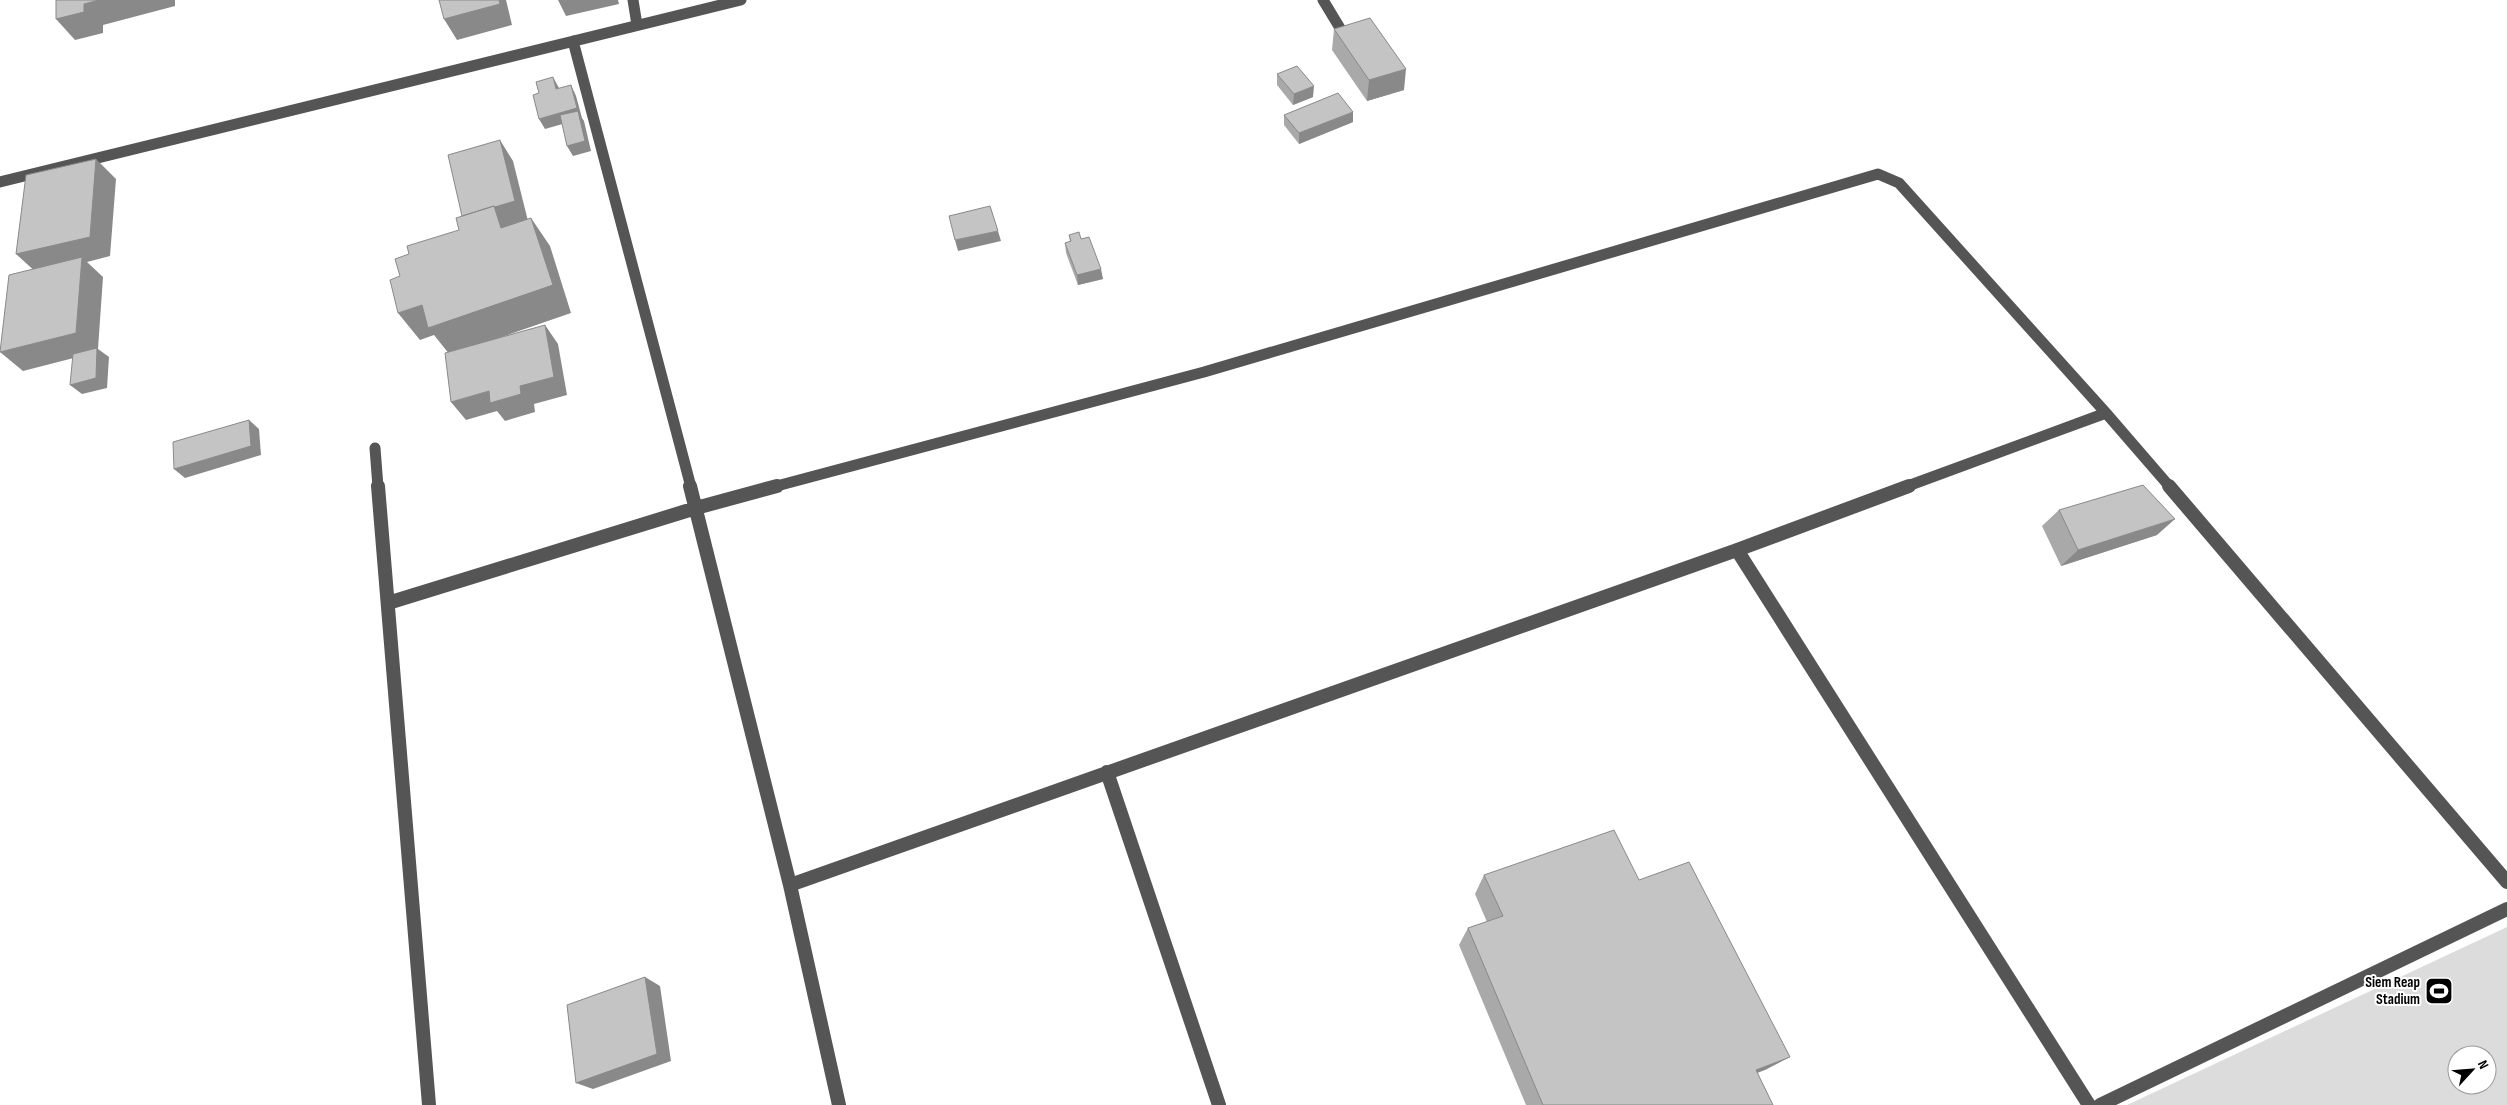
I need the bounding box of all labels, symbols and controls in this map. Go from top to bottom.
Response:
place label: Siem Reap Stadium [2365,973,2420,1009]
sports icon: Siem Reap Stadium [2424,976,2454,1006]
north arrow [2447,1045,2497,1095]
text: N [2474,1057,2493,1072]

